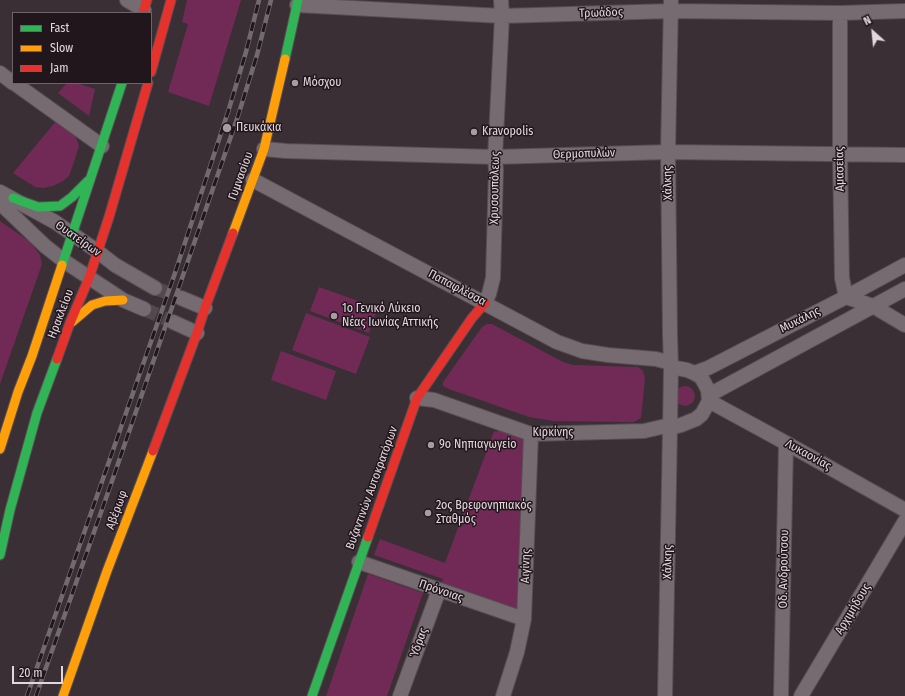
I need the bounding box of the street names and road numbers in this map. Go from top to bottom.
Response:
street label: Τρωάδος [579,5,623,21]
street label: Θερμοπυλών [553,146,615,162]
street label: Αμασείας [832,146,848,192]
street label: Γυμνασίου [226,150,256,202]
street label: Χρυσουπόλεως [487,151,503,225]
street label: Χάλκης [661,166,675,200]
street label: Θυατείρων [52,218,104,260]
street label: Παπαφλέσσα [426,267,488,309]
street label: Ηρακλείου [45,287,77,341]
street label: Μυκάλης [777,304,823,336]
street label: Βυζαντινών Αυτοκρατόρων [343,424,401,552]
street label: Κιρκίνης [533,426,573,440]
street label: Λυκαονίας [783,437,833,473]
street label: Αβέρωφ [103,488,131,532]
street label: Οδ. Ανδρούτσου [776,529,792,609]
street label: Χάλκης [661,545,675,579]
street label: Αιγίνης [518,549,534,583]
street label: Πρόνοιας [417,577,465,605]
street label: Αρχιμήδους [832,581,874,637]
street label: Ύδρας [407,626,431,660]

